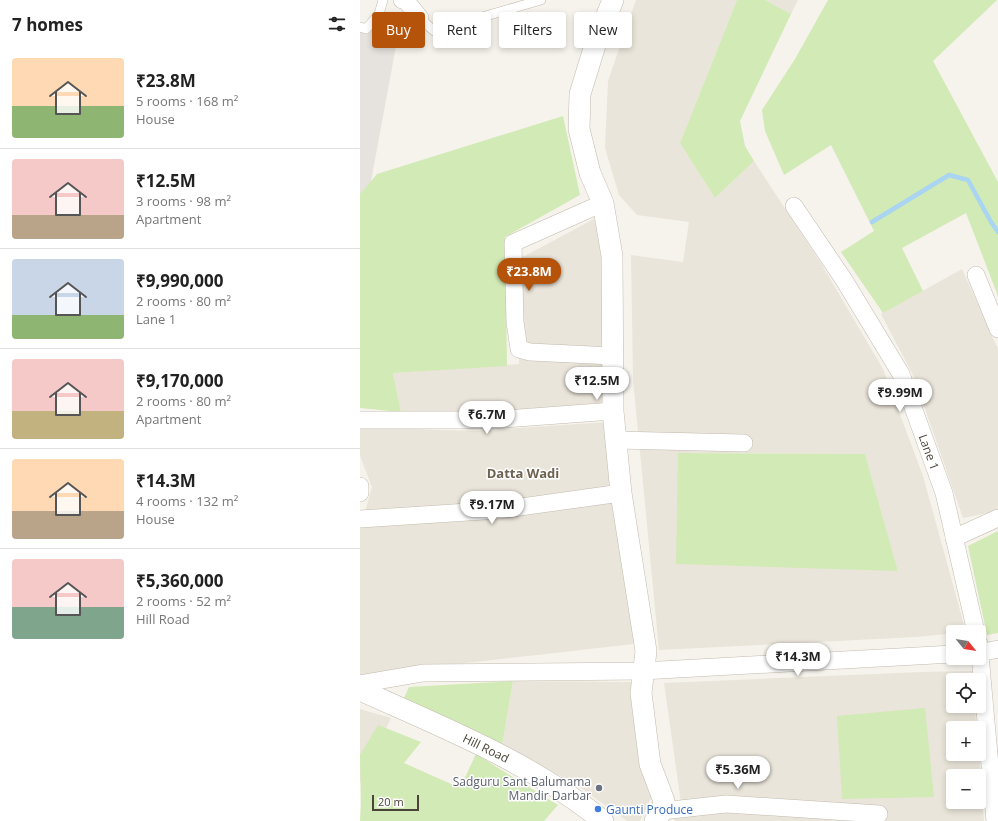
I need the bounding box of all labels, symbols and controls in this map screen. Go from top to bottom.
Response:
chip: Buy [372,12,425,48]
chip: Rent [433,12,491,48]
chip: Filters [499,12,566,48]
chip: New [574,12,632,48]
text: 7 homes [12,13,83,36]
icon: filters [326,13,348,35]
text: ₹23.8M [136,69,196,92]
icon: home [44,74,92,122]
text: 5 rooms · 168 m² [136,92,238,110]
text: House [136,110,175,128]
text: ₹12.5M [136,169,196,192]
icon: home [44,175,92,223]
text: 3 rooms · 98 m² [136,192,231,210]
text: Apartment [136,210,201,228]
pin: ₹23.8M [496,258,562,292]
text: ₹23.8M [506,262,552,280]
text: ₹9,990,000 [136,269,223,292]
icon: home [44,275,92,323]
text: 2 rooms · 80 m² [136,292,231,310]
text: Lane 1 [136,310,176,328]
pin: ₹12.5M [564,367,630,401]
text: ₹9,170,000 [136,369,223,392]
text: ₹12.5M [574,371,620,389]
icon: home [44,375,92,423]
pin: ₹9.99M [867,379,933,413]
text: ₹9.99M [877,383,923,401]
text: 2 rooms · 80 m² [136,392,231,410]
pin: ₹6.7M [459,401,515,435]
text: ₹6.7M [468,405,506,423]
text: Apartment [136,410,201,428]
street label: Lane 1 [915,432,943,472]
district label: Datta Wadi [487,464,559,482]
text: ₹14.3M [136,469,196,492]
icon: home [44,475,92,523]
pin: ₹9.17M [459,491,525,525]
text: 4 rooms · 132 m² [136,492,238,510]
text: ₹9.17M [469,495,515,513]
text: House [136,510,175,528]
text: ₹5,360,000 [136,569,223,592]
icon: home [44,575,92,623]
text: 2 rooms · 52 m² [136,592,231,610]
text: Hill Road [136,610,190,628]
north arrow [946,625,986,665]
map controls [946,625,986,809]
pin: ₹14.3M [765,643,831,677]
text: ₹14.3M [775,647,821,665]
button: locate [946,673,986,713]
button: + [946,721,986,761]
street label: Hill Road [460,729,512,767]
pin: ₹5.36M [705,756,771,790]
text: ₹5.36M [715,760,761,778]
button: − [946,769,986,809]
place label: Sadguru Sant Balumama Mandir Darbar [453,773,591,804]
marker: Sadguru Sant Balumama Mandir Darbar [594,783,604,793]
scale bar [372,793,419,812]
text: 20 m [378,794,404,809]
place label: Gaunti Produce [606,801,693,818]
marker: Gaunti Produce [593,804,603,814]

